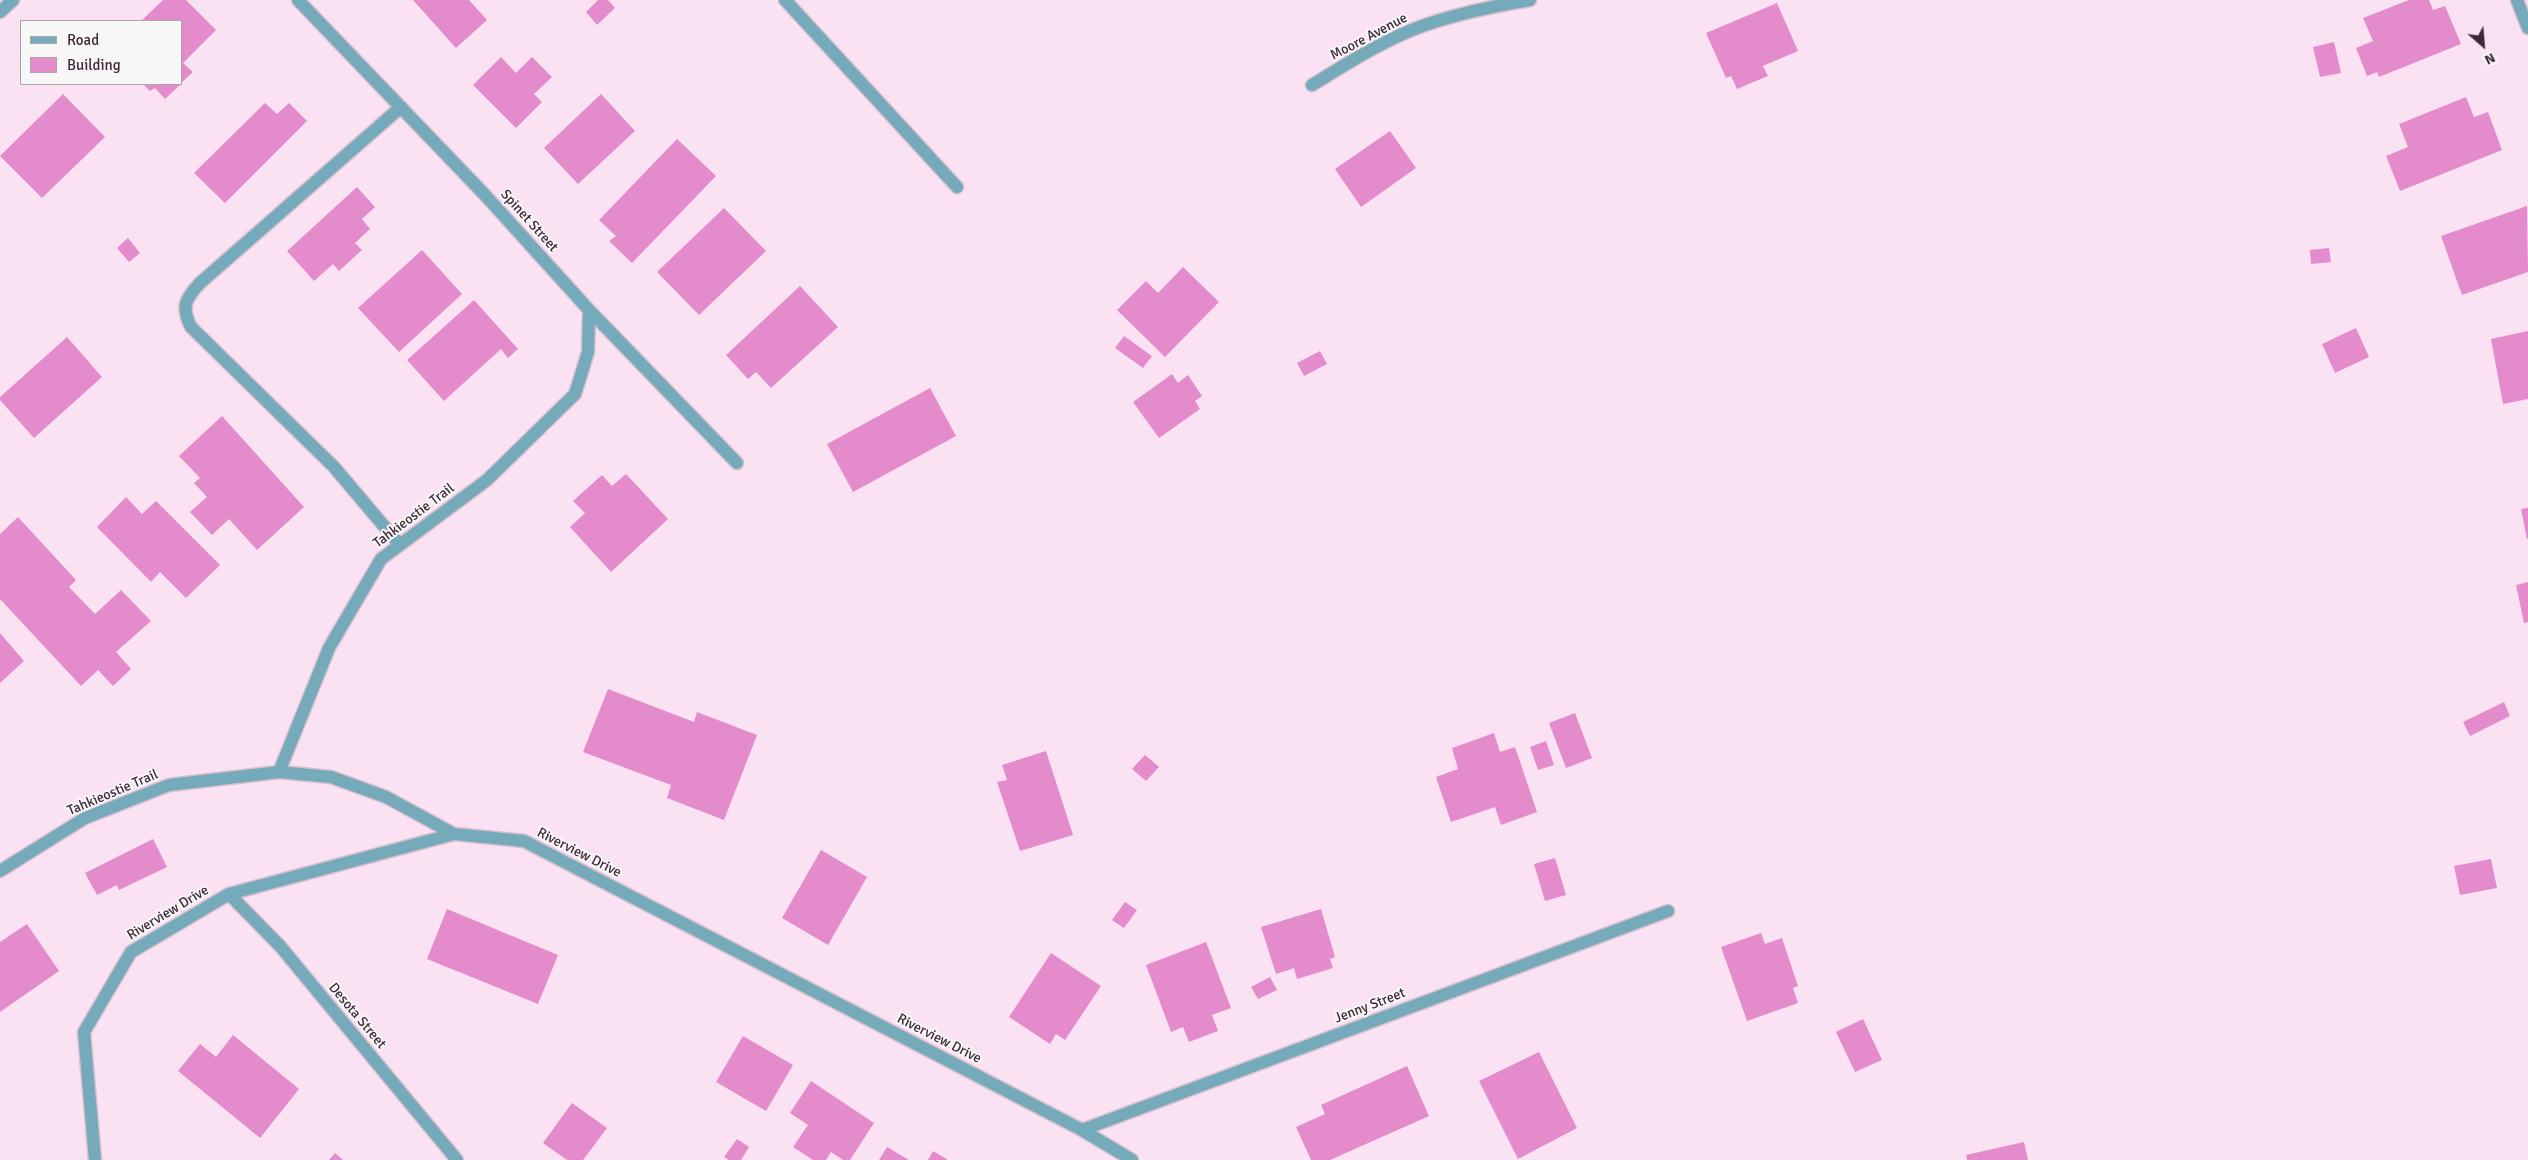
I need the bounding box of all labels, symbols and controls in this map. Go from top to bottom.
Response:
street label: Moore Avenue [1328,10,1410,64]
legend [20,20,182,85]
north arrow [2458,20,2508,70]
text: Road [67,31,99,49]
text: N [2482,49,2498,69]
text: Building [67,56,121,74]
street label: Spinet Street [497,186,561,256]
street label: Tahkieostie Trail [370,480,458,552]
street label: Tahkieostie Trail [65,766,161,820]
street label: Riverview Drive [534,825,624,881]
street label: Riverview Drive [124,882,212,944]
street label: Desota Street [325,980,389,1052]
street label: Jenny Street [1332,985,1408,1027]
street label: Riverview Drive [894,1011,984,1067]

